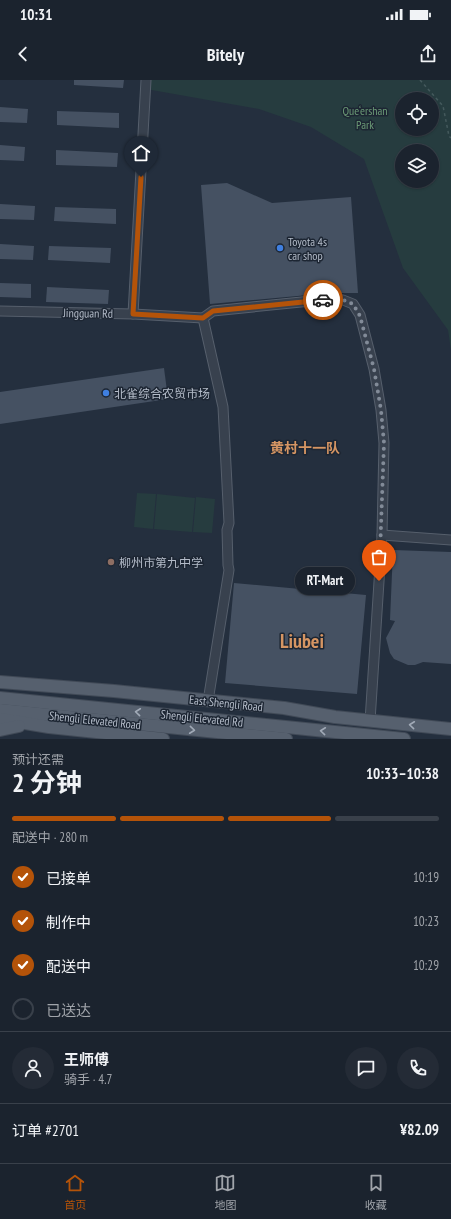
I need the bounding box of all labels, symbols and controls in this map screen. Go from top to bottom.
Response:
text: 10:31 [20,5,52,24]
icon: back [12,43,34,65]
text: Bitely [207,43,244,66]
icon: share [417,43,439,65]
map controls [395,92,439,188]
button: locate [395,92,439,136]
park label: Que‘ershan Park [342,103,388,132]
pin [124,136,158,177]
icon: home [130,142,152,164]
button: layers [395,144,439,188]
place label: Toyota 4s car shop [288,234,327,263]
marker: Toyota 4s car shop [275,243,285,253]
courier [303,280,343,320]
icon: car [312,289,334,311]
street label: Jingguan Rd [62,305,113,321]
place label: 北雀综合农贸市场 [114,386,210,401]
marker: 北雀综合农贸市场 [101,388,111,398]
district label: 黄村十一队 [270,439,340,457]
pin [362,540,396,581]
icon: bag [368,546,390,568]
place label: 柳州市第九中学 [119,555,203,570]
marker: 柳州市第九中学 [106,557,116,567]
callout: RT-Mart [295,567,355,595]
text: RT-Mart [307,572,343,589]
district label: Liubei [280,628,324,654]
street label: East Shengli Road [188,692,264,714]
street label: Shengli Elevated Rd [160,706,244,730]
street label: Shengli Elevated Road [48,708,142,732]
one-way arrow [135,708,141,717]
one-way arrow [409,721,415,730]
one-way arrow [189,725,195,734]
one-way arrow [320,727,326,736]
text: 预计还需 [12,751,64,768]
text: 10:33–10:38 [366,764,439,783]
text: 2 分钟 [12,766,82,799]
text: 配送中 · 280 m [12,829,88,846]
icon: check [12,866,34,888]
text: 已接单 [46,869,91,888]
text: 10:19 [413,869,439,886]
icon: check [12,910,34,932]
text: 制作中 [46,913,91,932]
text: 10:23 [413,913,439,930]
icon: check [12,954,34,976]
text: 配送中 [46,957,91,976]
text: 10:29 [413,957,439,974]
text: 已送达 [46,1001,91,1020]
button: person [12,1047,54,1089]
button: chat [345,1047,387,1089]
button: phone [397,1047,439,1089]
text: 王师傅 [64,1050,109,1069]
text: 骑手 · 4.7 [64,1071,112,1088]
text: ¥82.09 [400,1120,439,1139]
text: 订单 #2701 [12,1121,79,1140]
tab: 首页 [64,1172,86,1212]
tab: 地图 [214,1172,236,1212]
tab: 收藏 [365,1172,387,1212]

